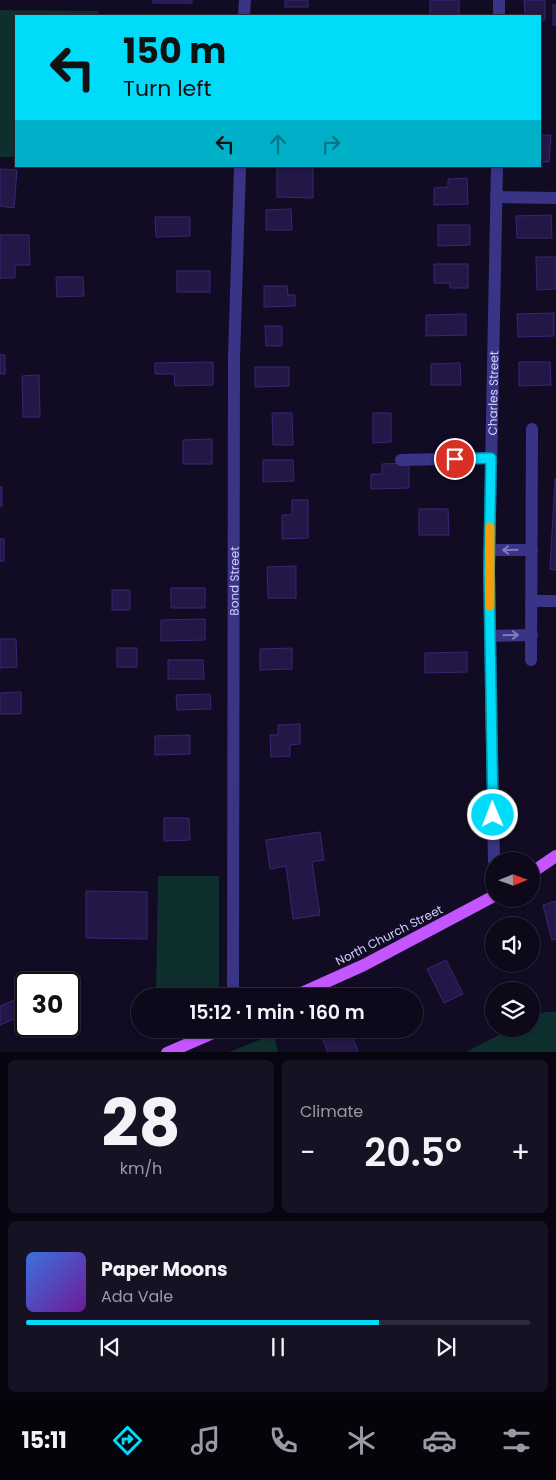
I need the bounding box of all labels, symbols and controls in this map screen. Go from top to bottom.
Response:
text: 150 m [123,26,226,75]
icon: left [40,35,105,100]
text: Turn left [123,73,211,104]
icon: left [211,130,239,158]
icon: ahead [264,130,292,158]
icon: right [317,130,345,158]
street label: Charles Street [483,351,502,436]
pin [434,438,476,480]
icon: arrive [441,445,469,473]
one-way arrow [503,545,519,555]
street label: Bond Street [225,546,242,616]
one-way arrow [502,630,519,640]
position arrow [466,788,518,840]
north arrow [485,852,540,908]
map controls [485,852,540,1037]
street label: North Church Street [332,901,446,969]
button: sound [485,917,540,972]
speed limit sign: 30 [15,972,80,1037]
button: layers [485,982,540,1037]
text: 15:12 · 1 min · 160 m [189,999,365,1026]
text: 28 [101,1078,181,1169]
text: Climate [300,1100,363,1123]
text: 20.5° [364,1126,462,1179]
text: − [300,1133,315,1172]
text: + [511,1133,530,1172]
text: km/h [120,1157,162,1180]
text: Paper Moons [101,1256,228,1283]
text: Ada Vale [101,1285,173,1308]
icon: previous [96,1333,124,1361]
icon: pause [264,1333,292,1361]
icon: next [432,1333,460,1361]
icon: directions [110,1423,145,1458]
icon: music [188,1423,223,1458]
icon: phone [266,1423,301,1458]
icon: climate [344,1423,379,1458]
icon: car [422,1423,457,1458]
icon: filters [499,1423,534,1458]
text: 15:11 [21,1425,67,1456]

